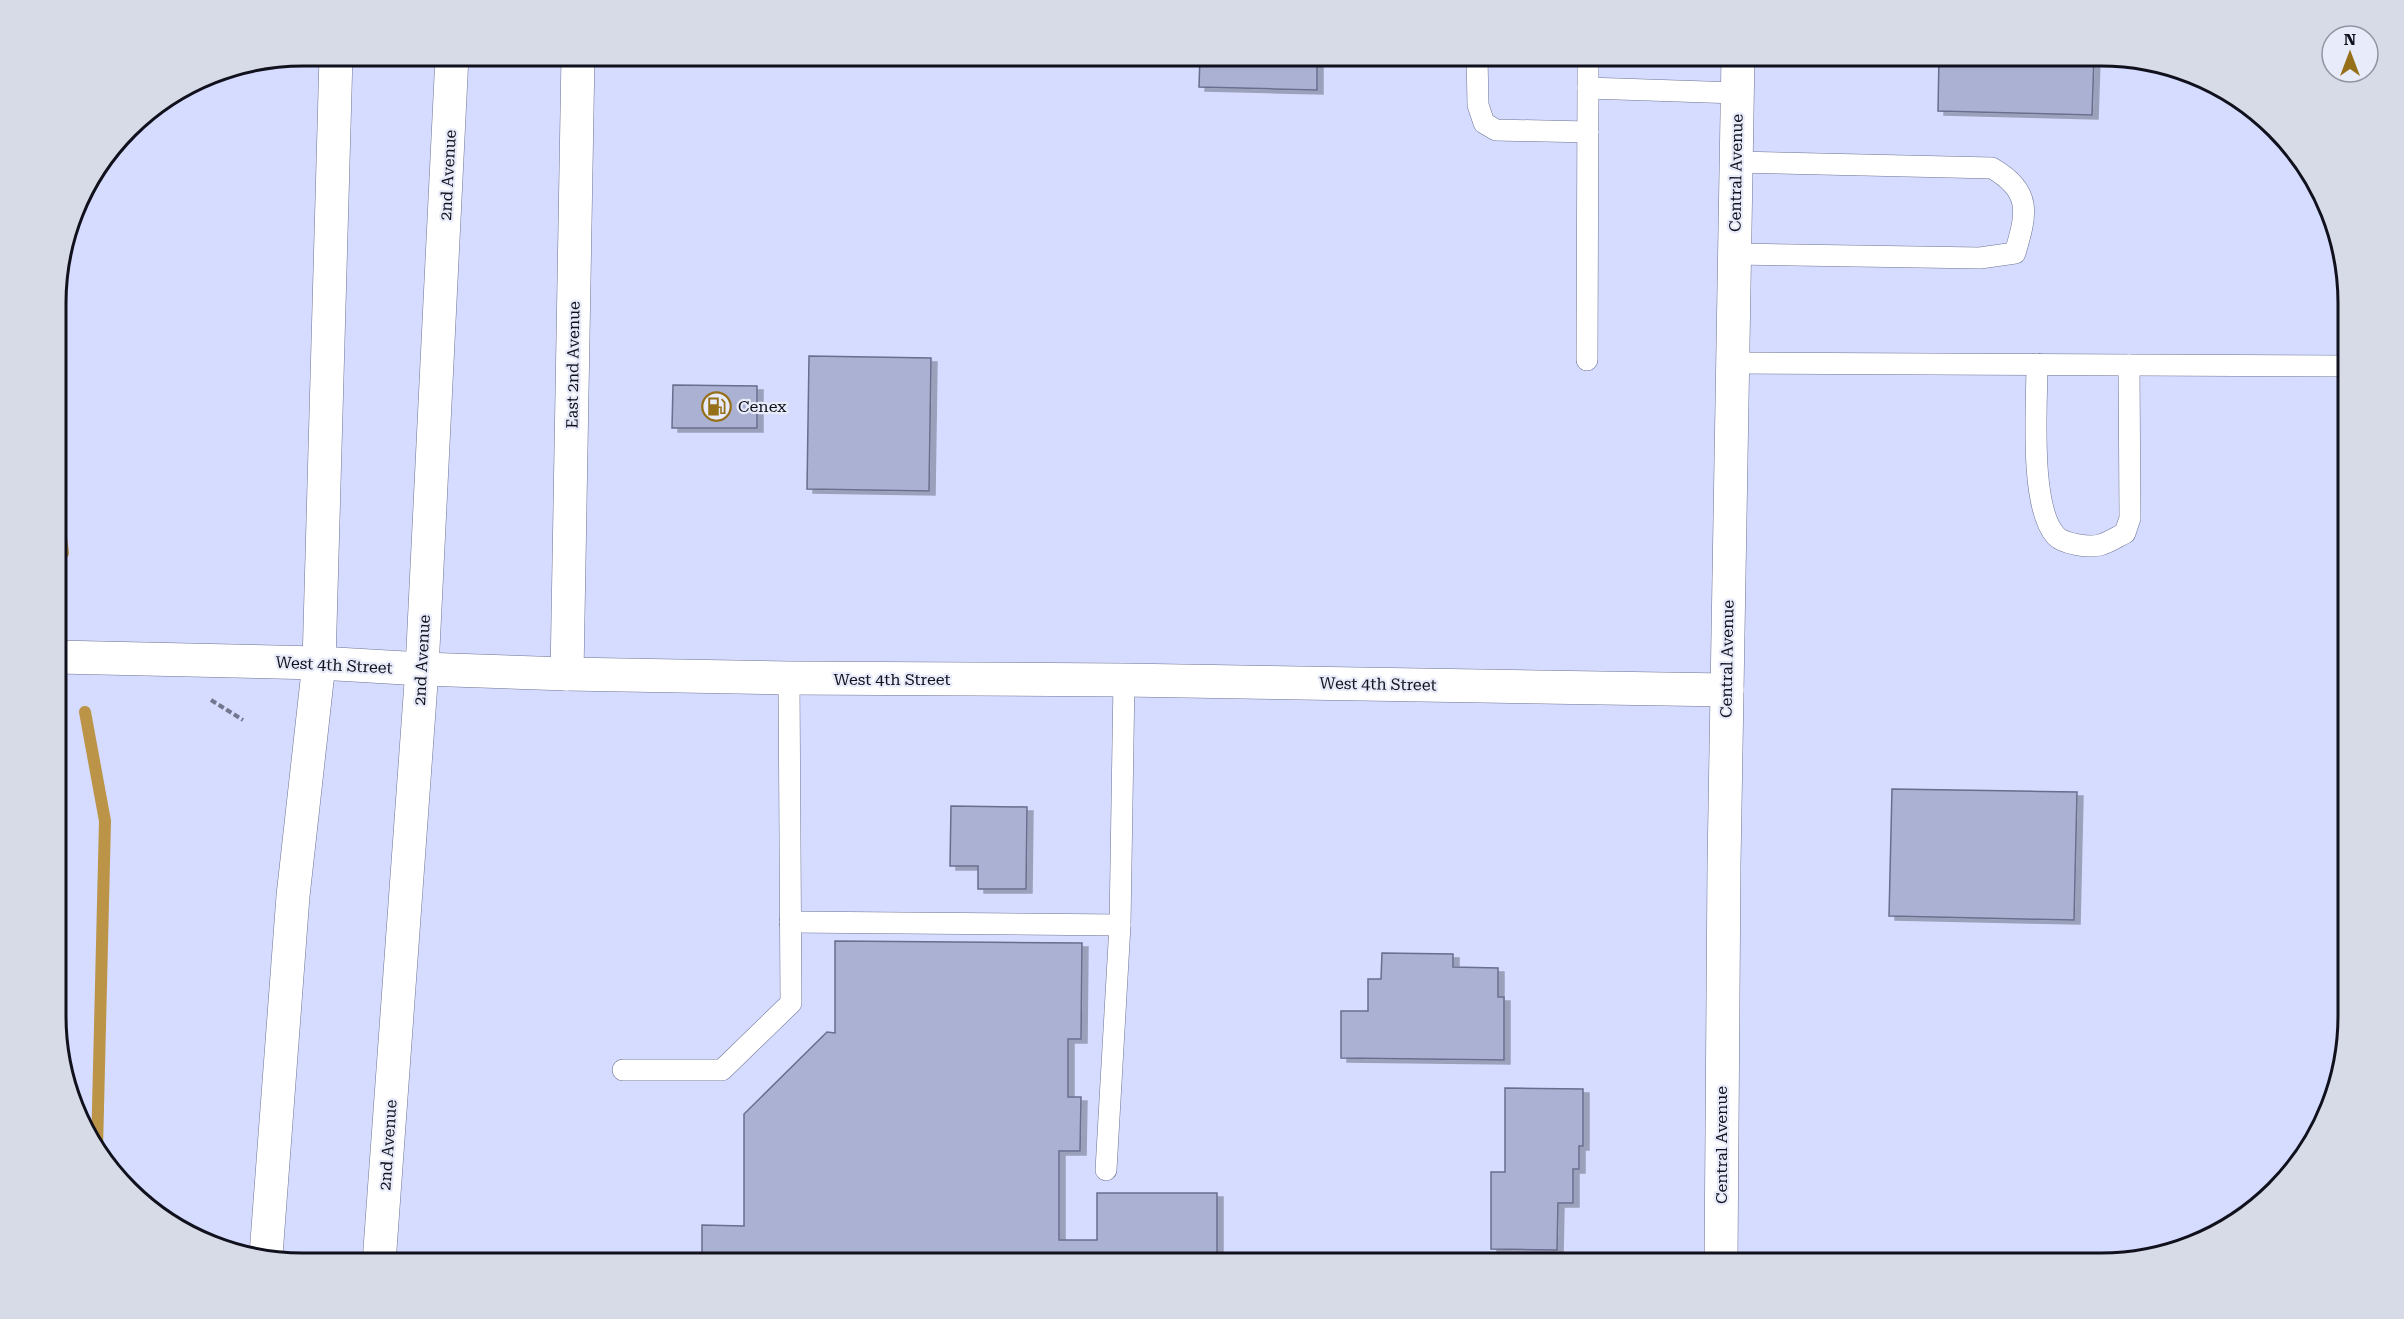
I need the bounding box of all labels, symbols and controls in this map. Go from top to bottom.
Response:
north arrow [2320,24,2380,84]
text: N [2344,30,2356,49]
street label: Central Avenue [1725,114,1747,232]
street label: 2nd Avenue [436,129,460,221]
street label: East 2nd Avenue [562,301,584,429]
fuel station icon: Cenex [701,390,733,422]
place label: Cenex [738,397,787,416]
street label: Central Avenue [1716,600,1738,718]
street label: 2nd Avenue [410,614,434,706]
street label: West 4th Street [275,652,393,678]
street label: West 4th Street [833,670,951,689]
street label: West 4th Street [1319,673,1437,695]
street label: Central Avenue [1712,1086,1731,1204]
street label: 2nd Avenue [375,1099,401,1191]

